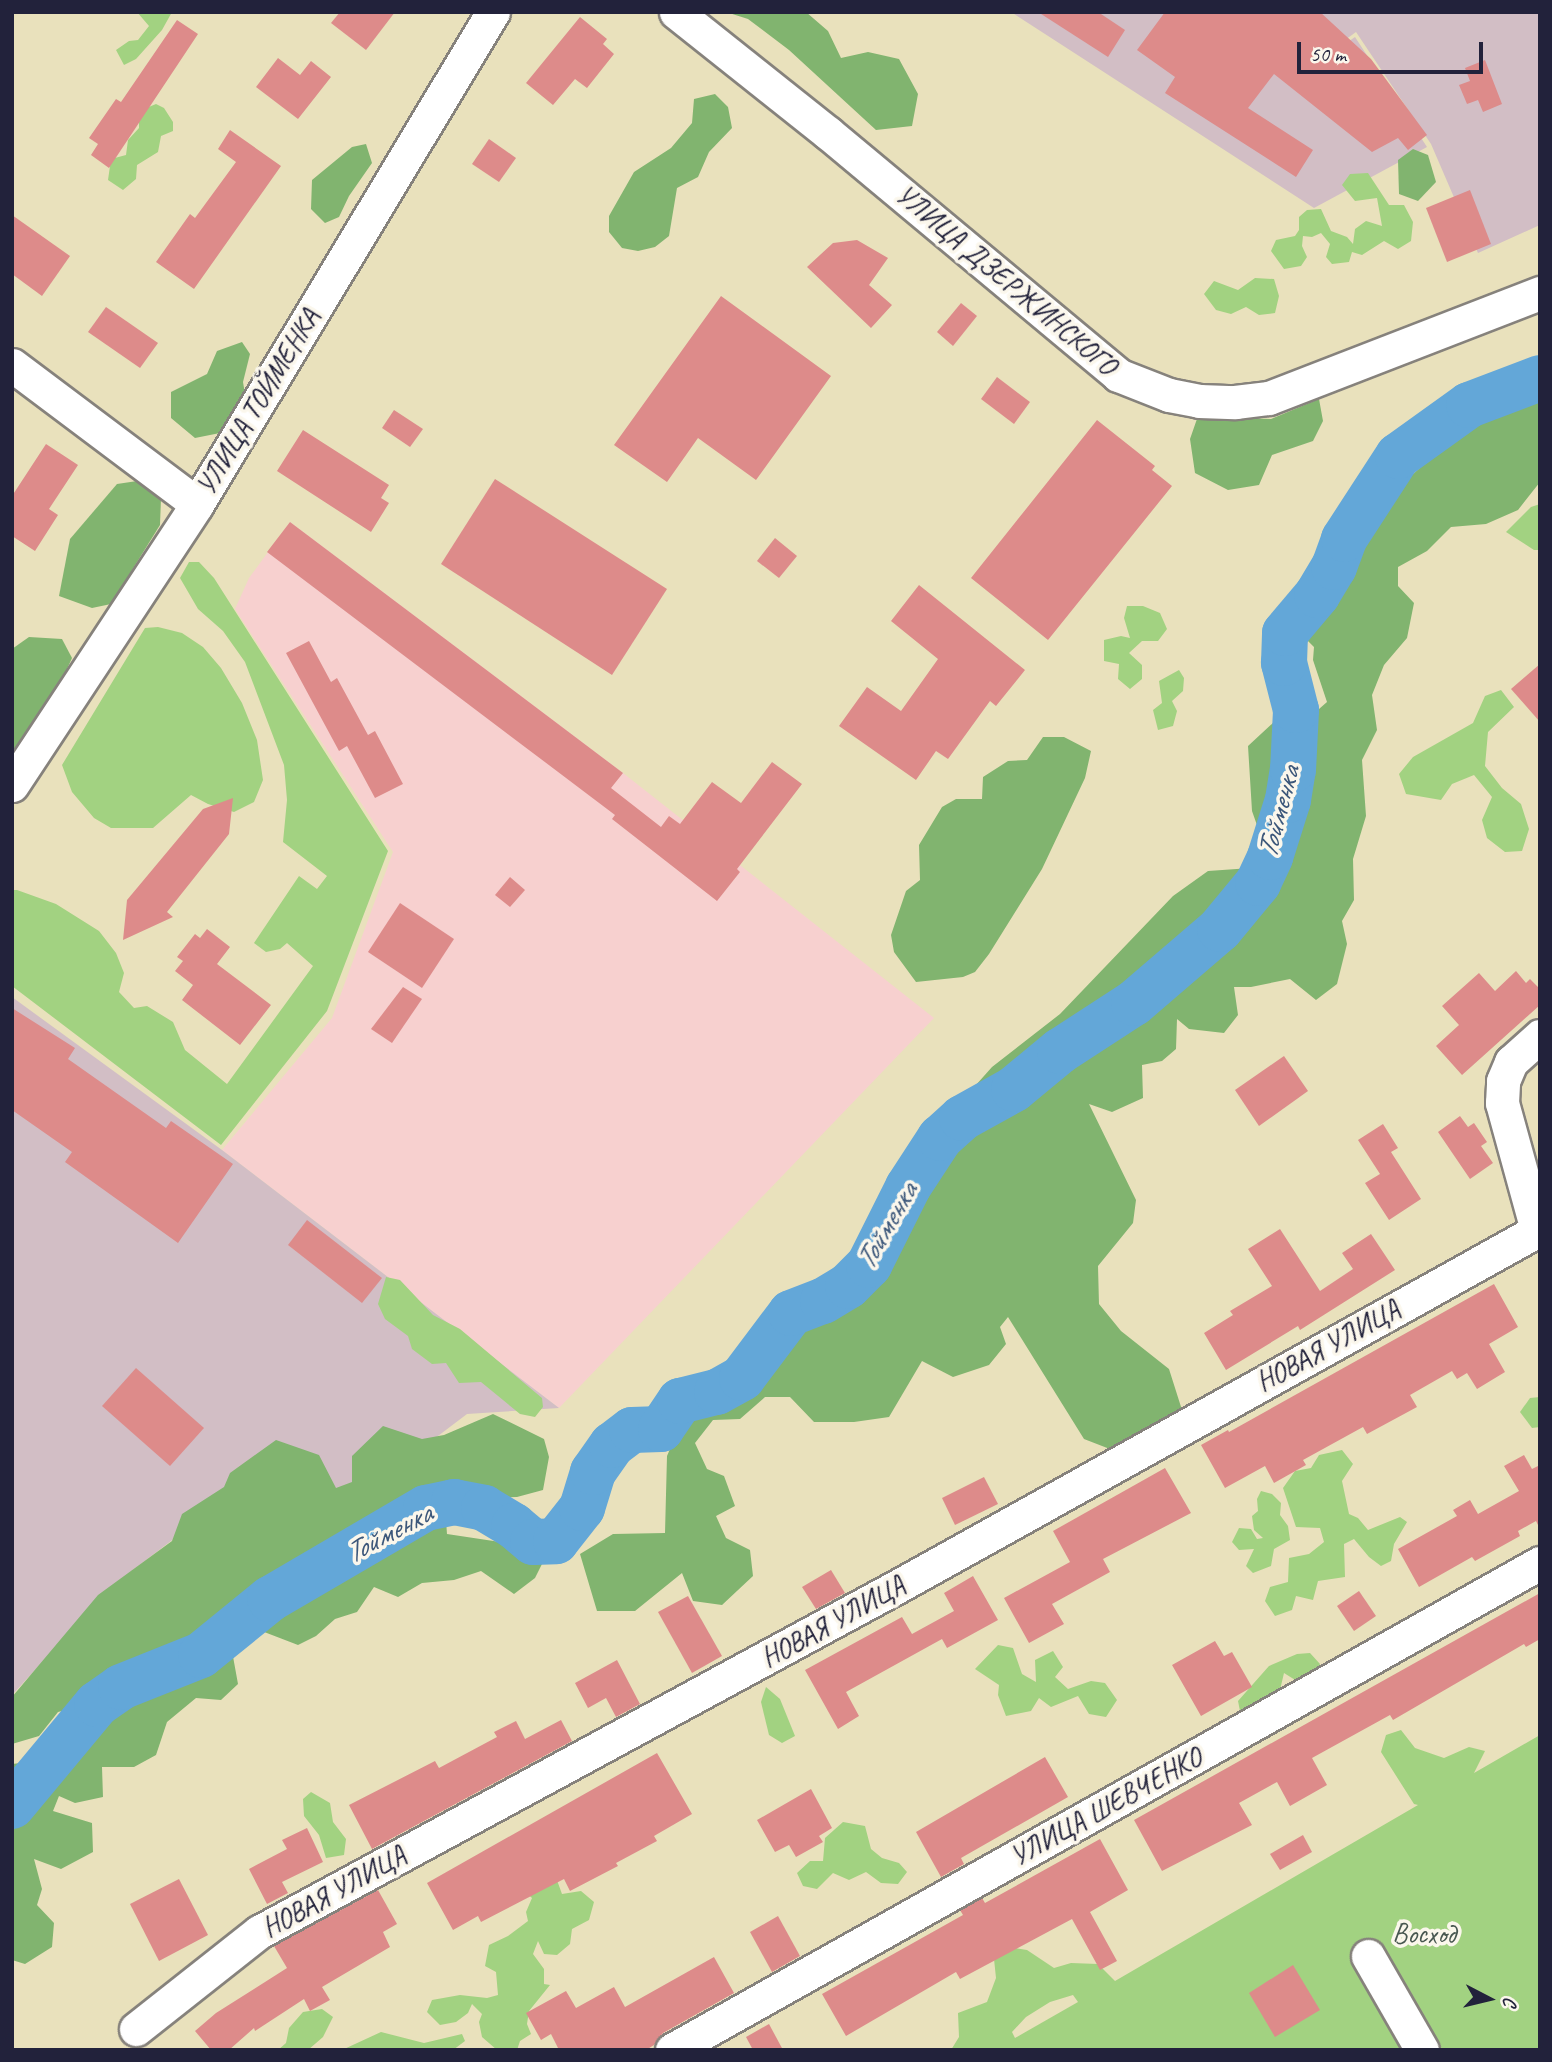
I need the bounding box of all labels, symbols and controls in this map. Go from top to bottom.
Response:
scale bar [1300,28,1486,72]
text: 50 m [1310,41,1346,67]
street label: УЛИЦА ДЗЕРЖИНСКОГО [890,179,1122,381]
street label: УЛИЦА ТОЙМЕНКА [189,303,327,501]
water label: Тойменка [1248,762,1308,862]
water label: Тойменка [847,1176,925,1276]
street label: НОВАЯ УЛИЦА [1250,1293,1406,1399]
water label: Тойменка [338,1495,438,1571]
street label: НОВАЯ УЛИЦА [755,1569,911,1675]
street label: УЛИЦА ШЕВЧЕНКО [1005,1741,1207,1873]
street label: НОВАЯ УЛИЦА [256,1839,412,1945]
park label: Восход [1392,1917,1456,1951]
north arrow [1454,1964,1524,2034]
text: С [1497,1995,1522,2008]

